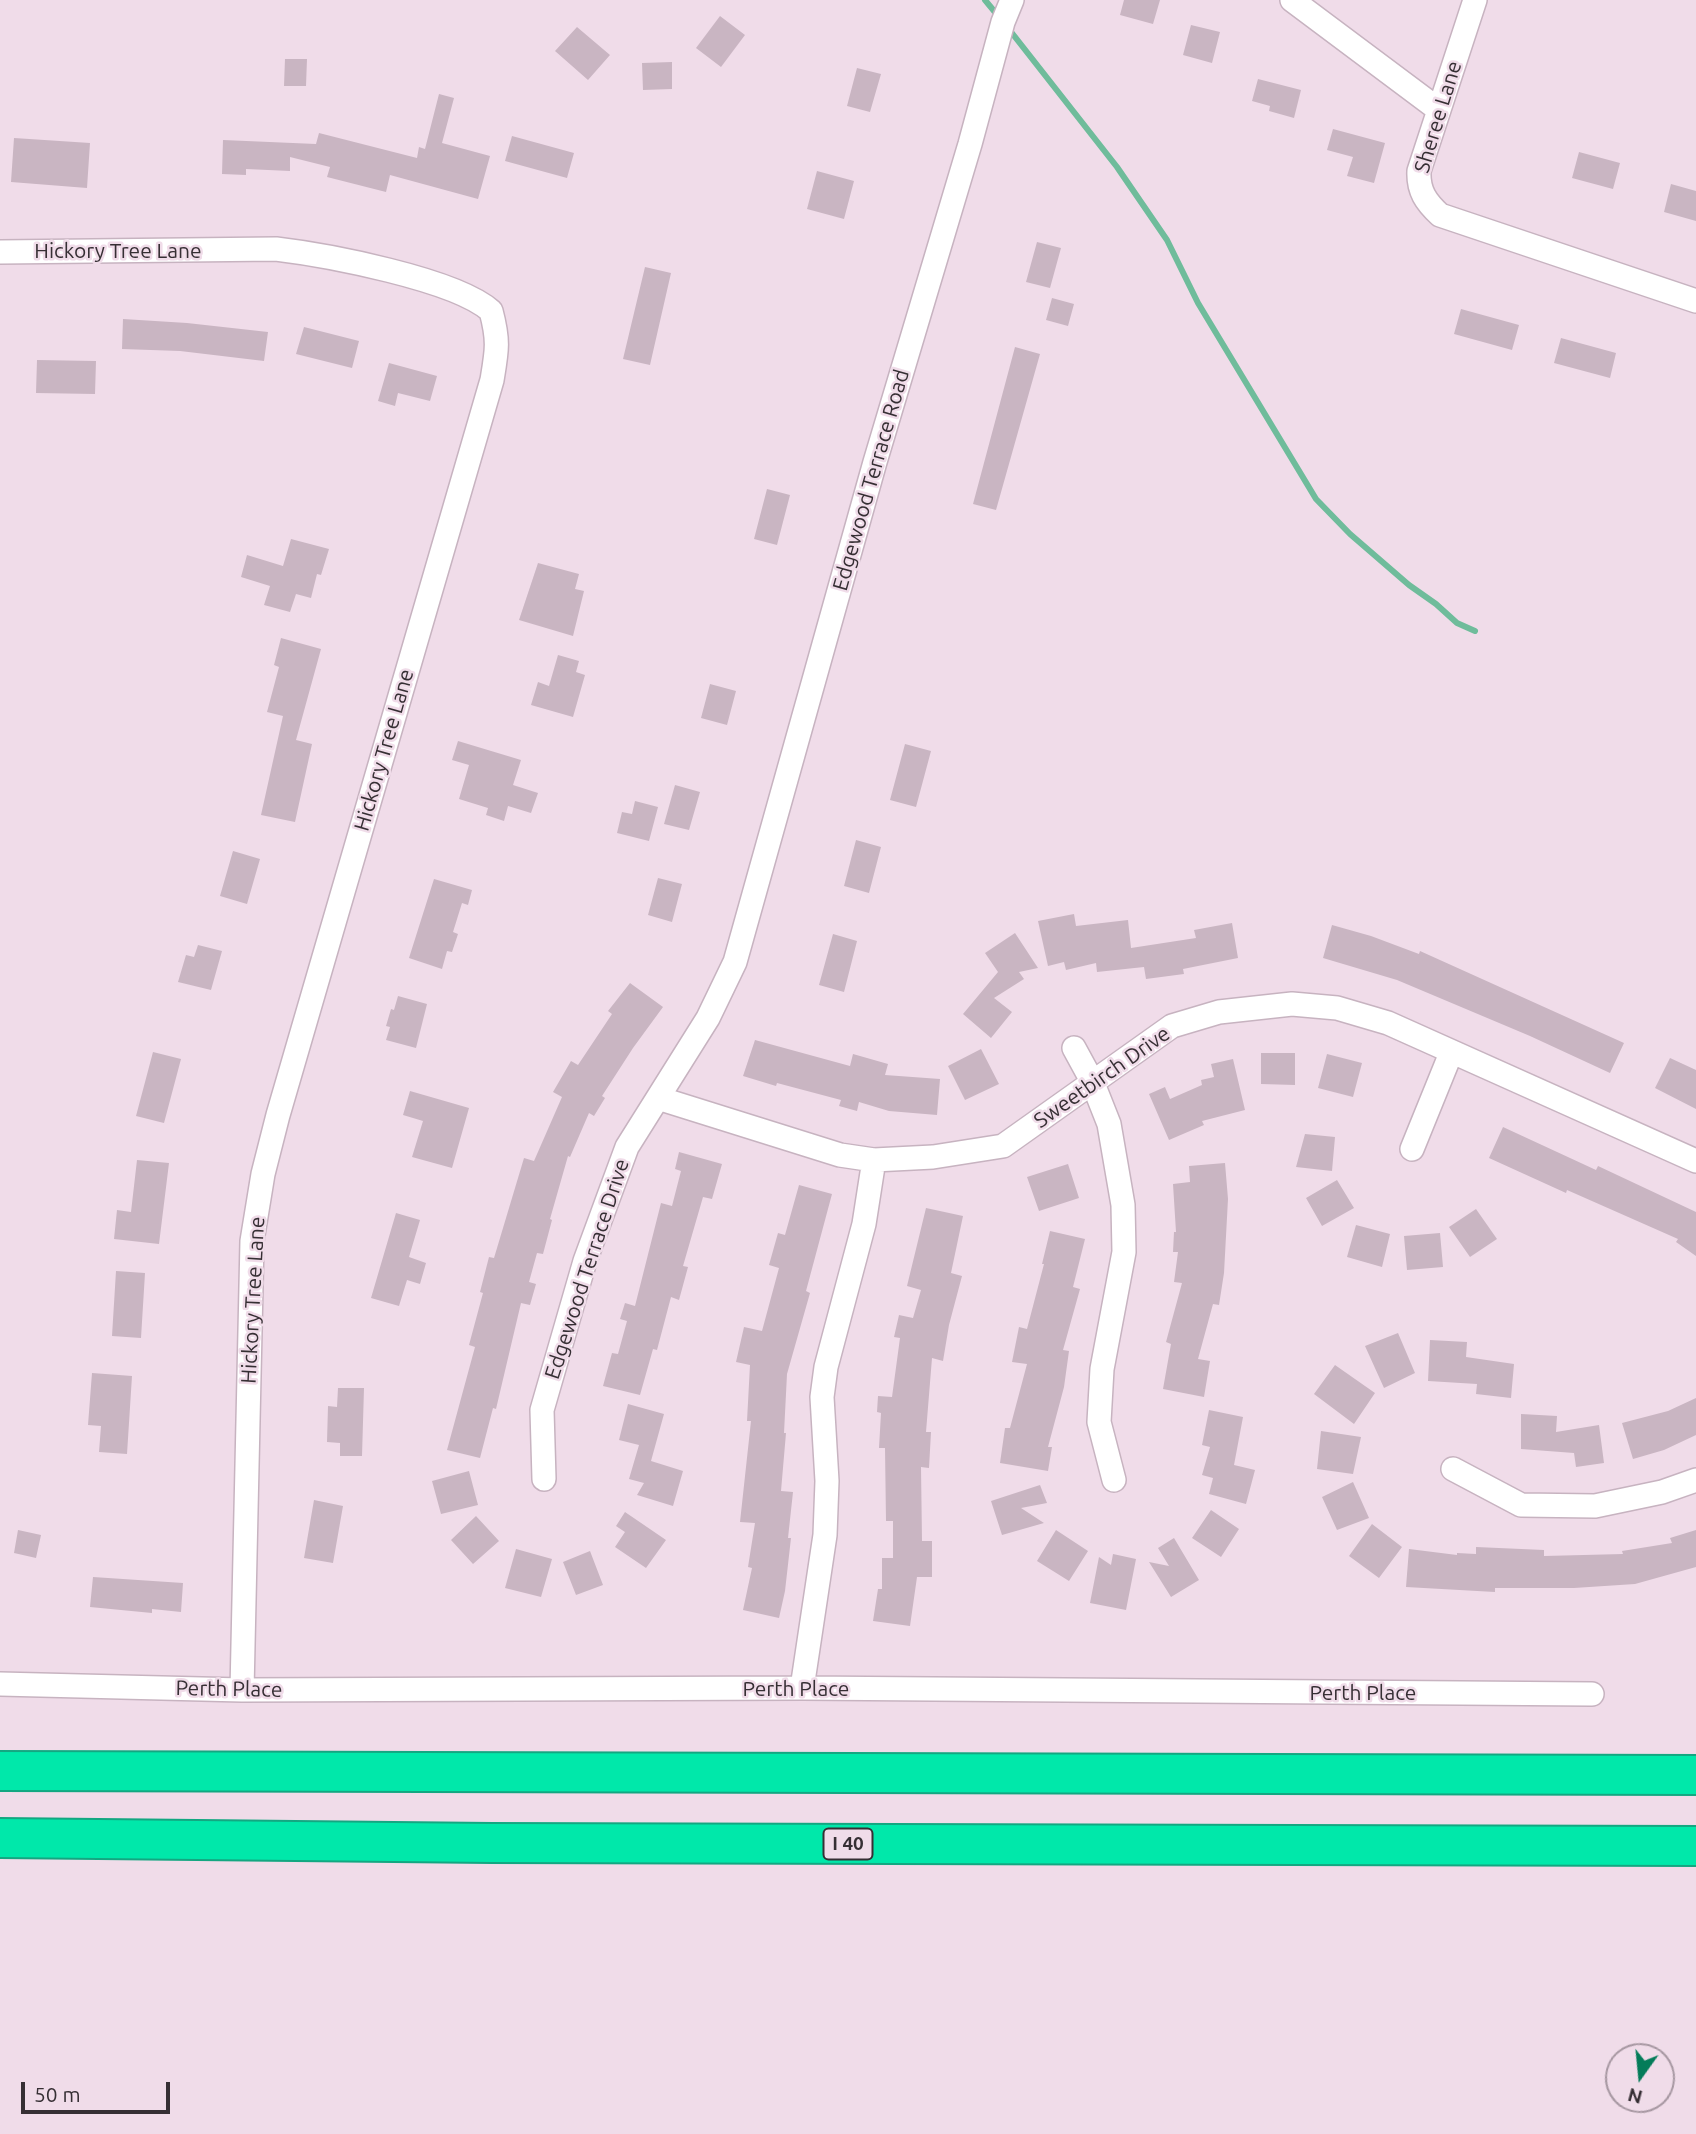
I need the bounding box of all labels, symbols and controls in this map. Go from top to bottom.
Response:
street label: Sheree Lane [1409,58,1467,176]
street label: Hickory Tree Lane [34,238,202,264]
street label: Edgewood Terrace Road [827,366,915,594]
street label: Hickory Tree Lane [349,666,419,834]
street label: Sweetbirch Drive [1029,1021,1175,1133]
street label: Edgewood Terrace Drive [539,1156,635,1382]
street label: Hickory Tree Lane [236,1216,270,1384]
street label: Perth Place [175,1675,283,1703]
street label: Perth Place [743,1676,849,1702]
street label: Perth Place [1310,1680,1416,1706]
road number: I 40 [824,1828,872,1860]
north arrow [1605,2043,1675,2113]
scale bar [24,2068,173,2112]
text: 50 m [34,2082,81,2106]
text: N [1625,2084,1645,2109]

